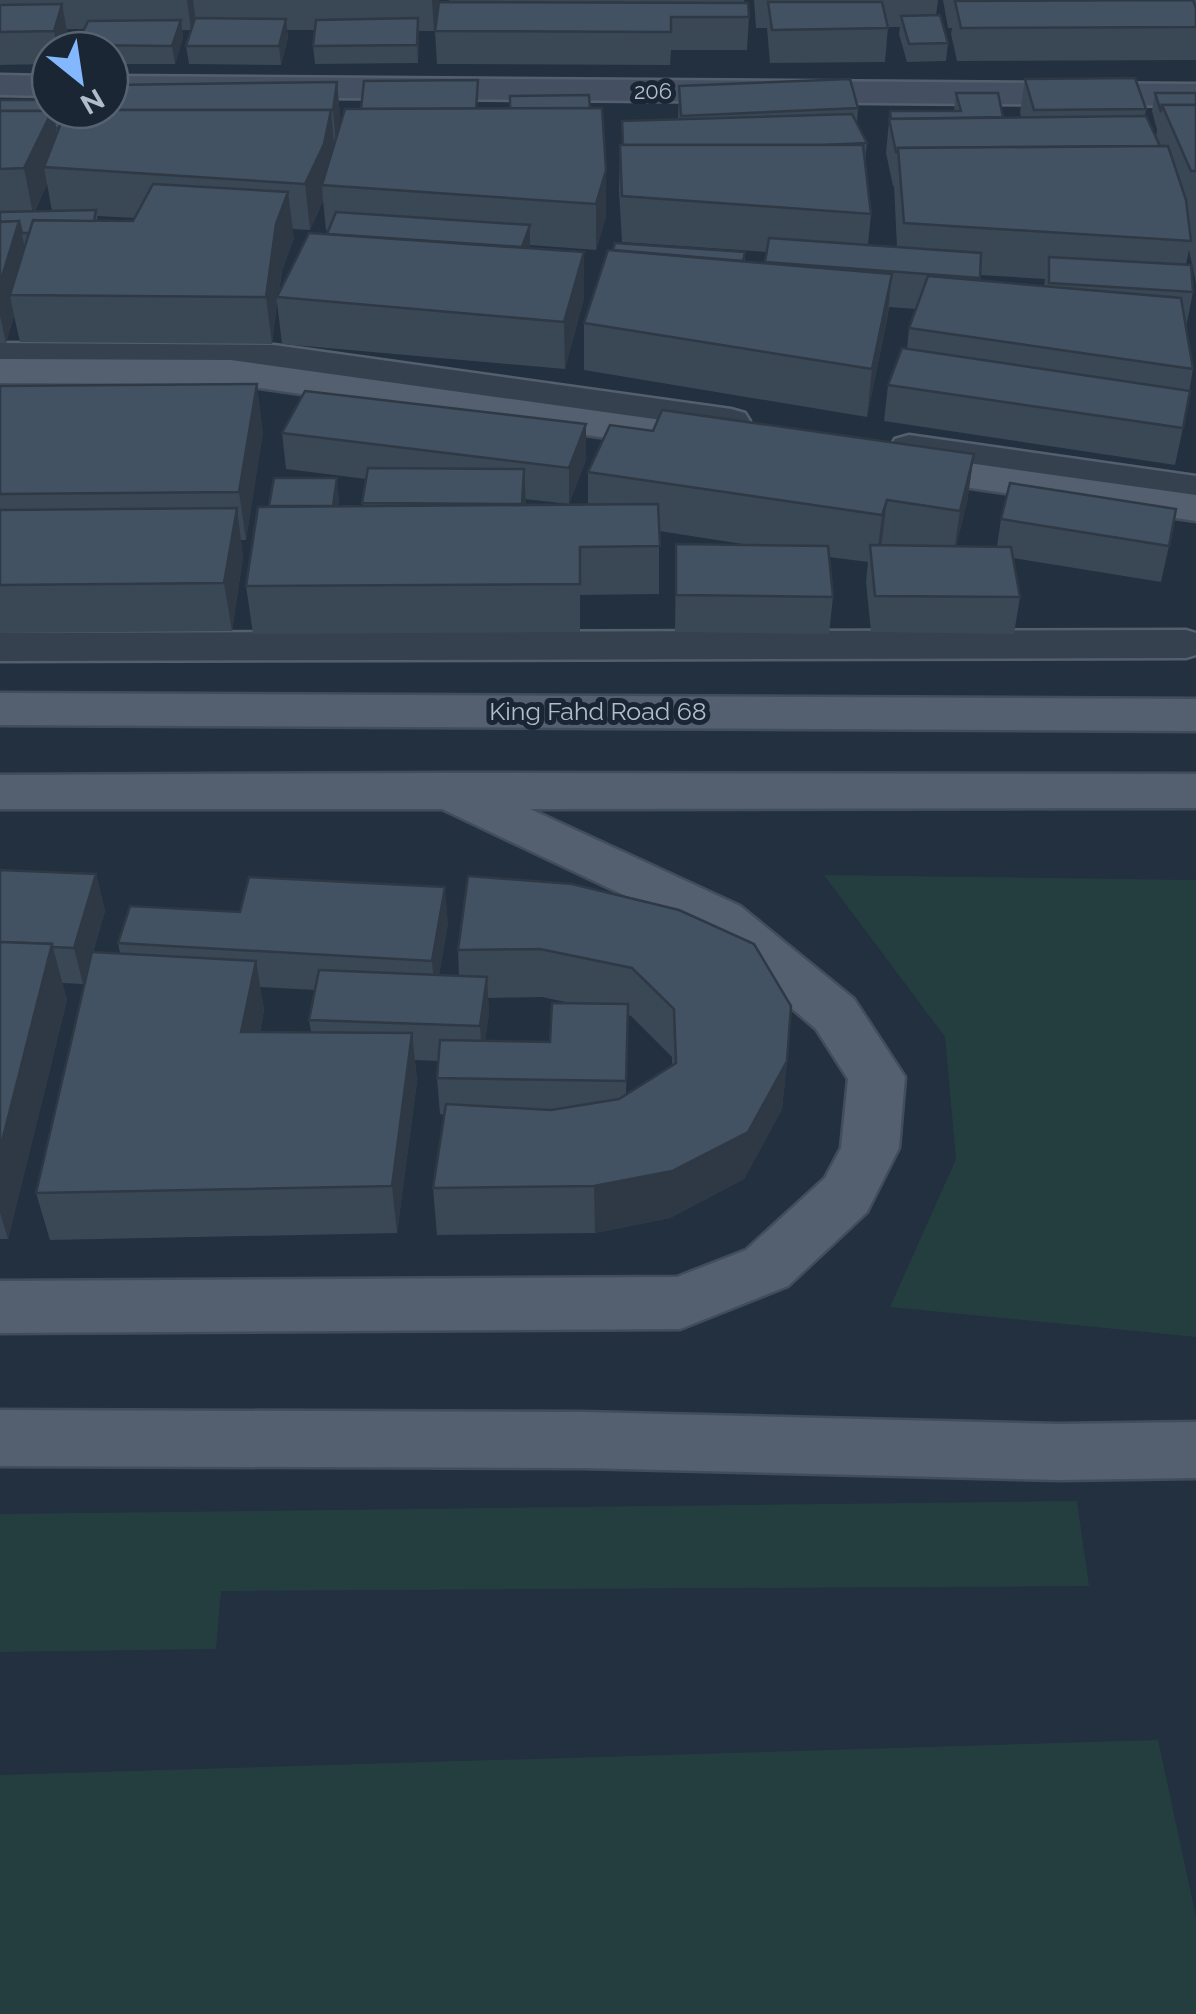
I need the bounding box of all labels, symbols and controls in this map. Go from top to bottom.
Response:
north arrow [30,30,130,130]
street label: 206 [634,78,672,104]
text: N [75,82,110,121]
street label: King Fahd Road 68 [489,696,707,726]

